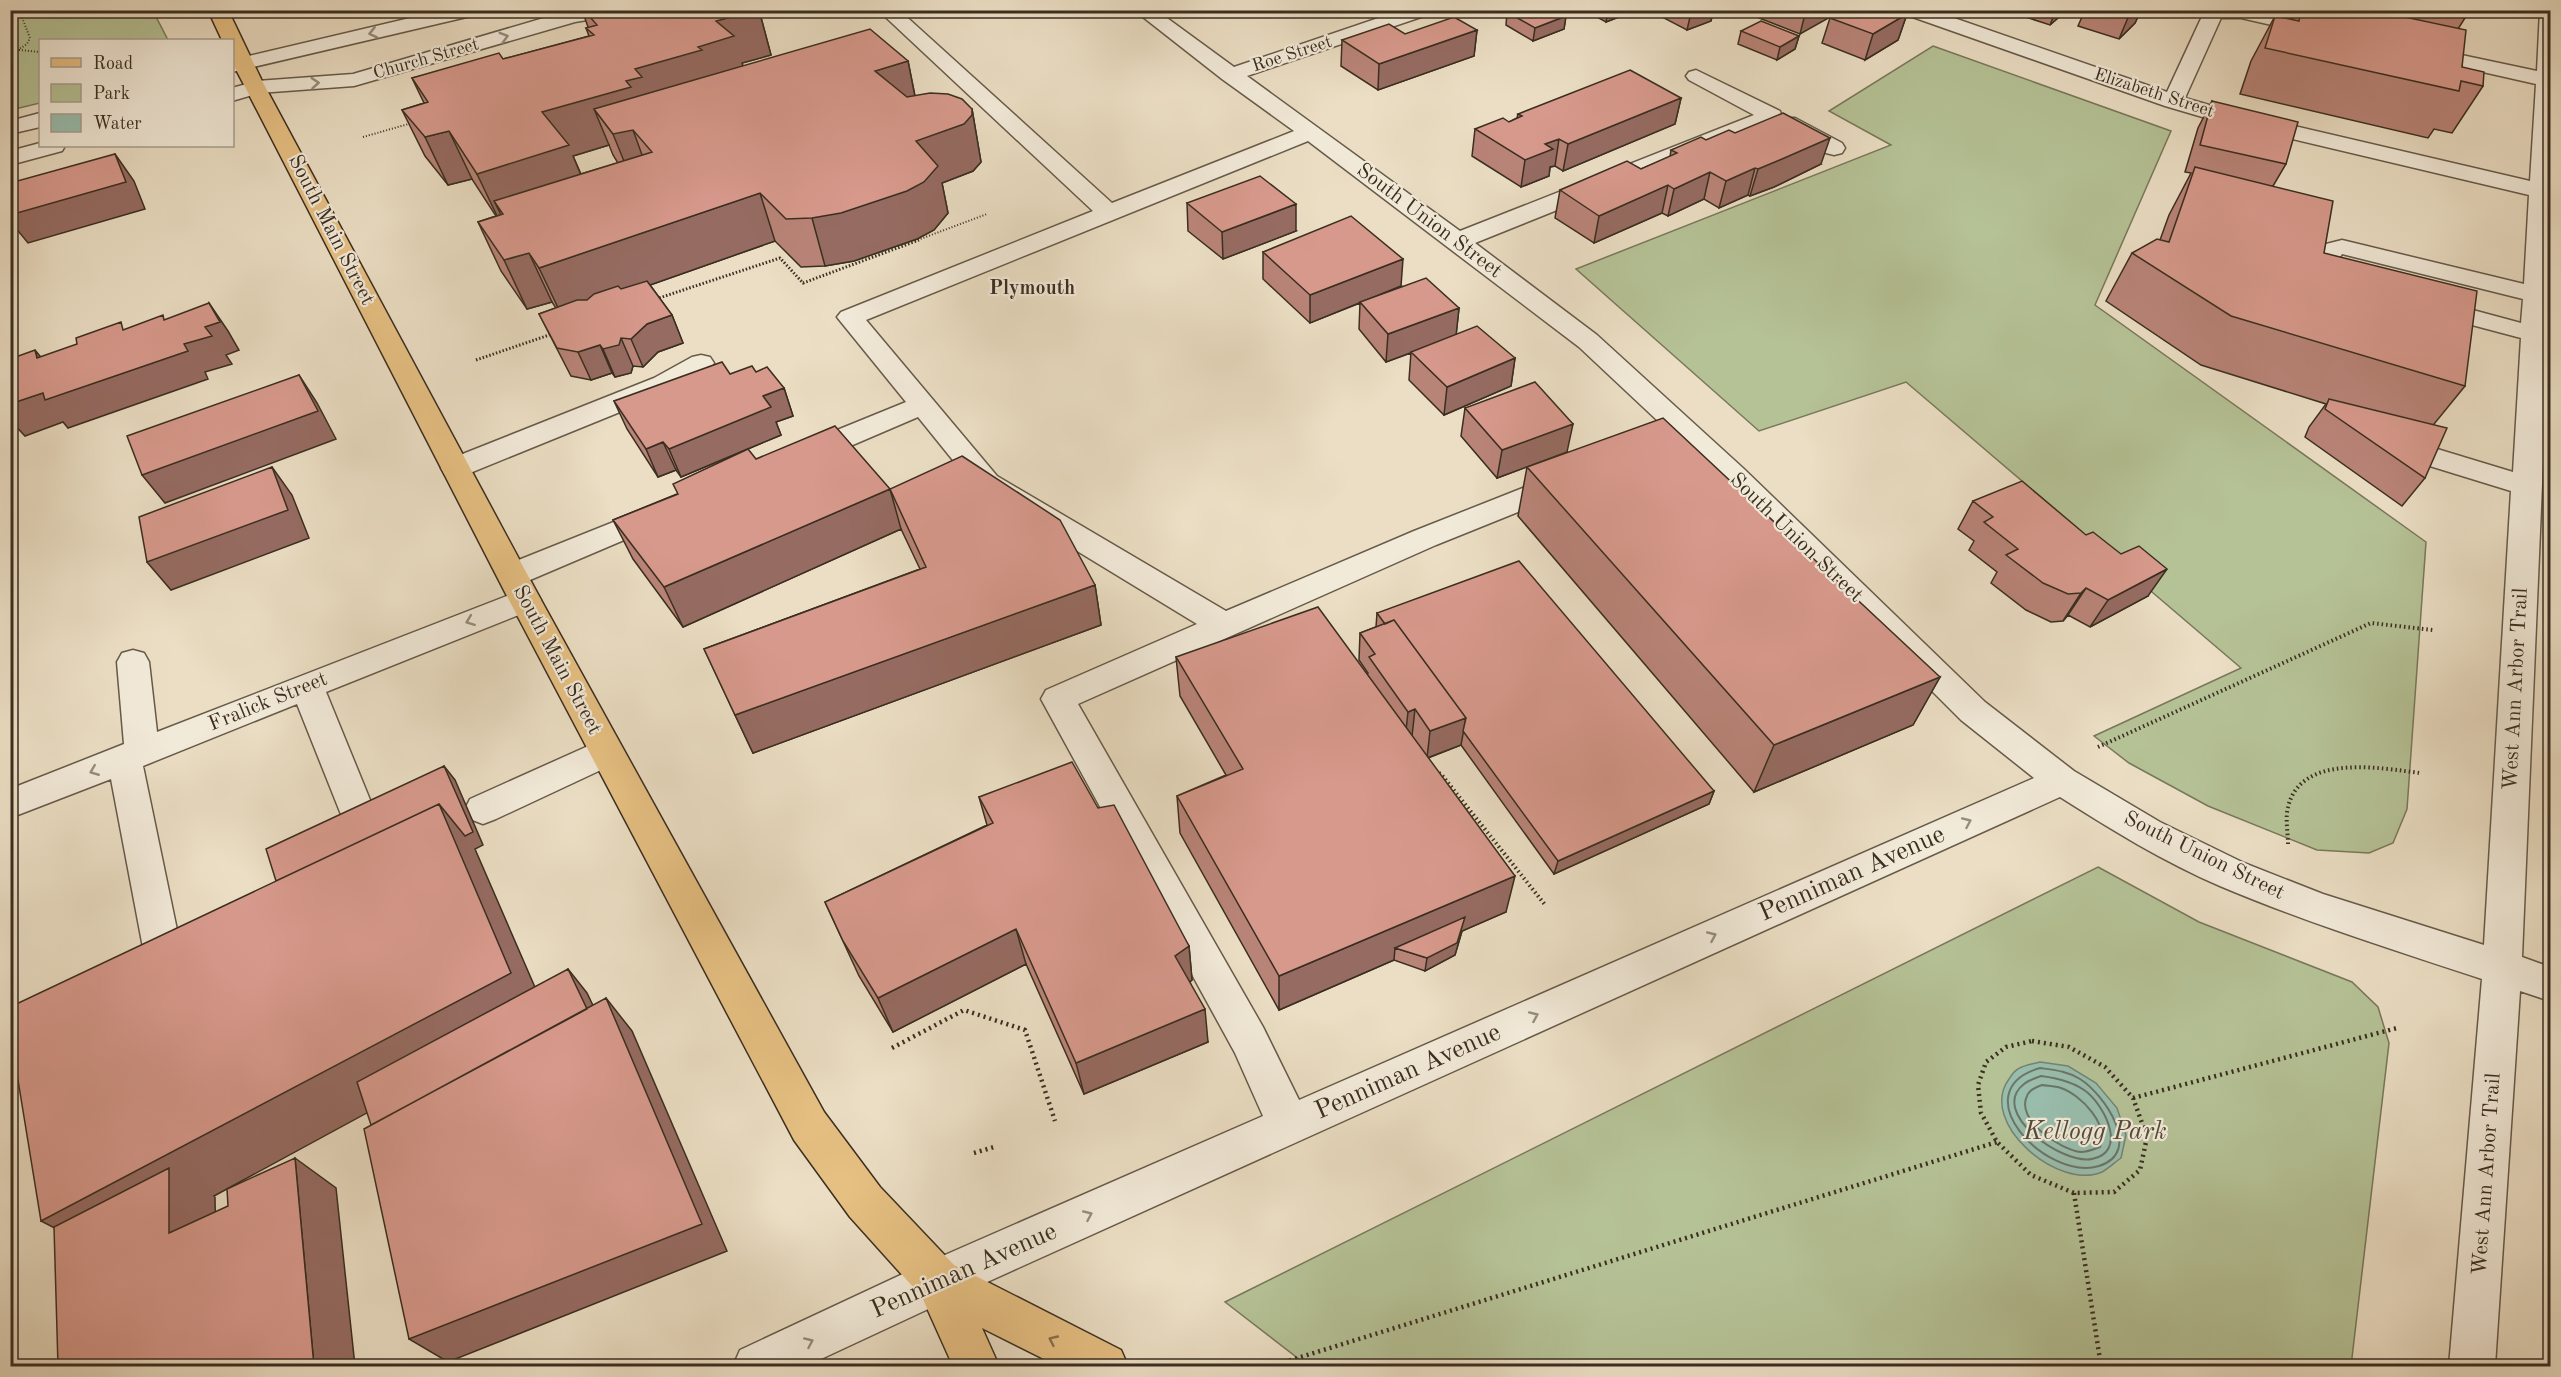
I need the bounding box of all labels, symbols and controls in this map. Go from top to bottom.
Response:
one-way arrow [368,25,378,38]
one-way arrow [498,32,509,44]
street label: Roe Street [1250,33,1334,75]
street label: Church Street [371,35,481,83]
legend [39,39,234,147]
text: Road [93,55,133,73]
street label: Elizabeth Street [2092,65,2216,121]
one-way arrow [310,77,319,90]
text: Park [93,85,130,103]
text: Water [93,115,142,133]
street label: South Main Street [284,151,378,309]
street label: South Union Street [1352,160,1506,282]
district label: Plymouth [989,279,1075,299]
street label: South Union Street [1725,469,1867,607]
street label: South Main Street [509,582,605,738]
street label: West Ann Arbor Trail [2500,587,2532,791]
one-way arrow [465,614,476,626]
street label: Fralick Street [206,669,330,735]
one-way arrow [89,764,100,776]
street label: South Union Street [2120,808,2288,904]
one-way arrow [1960,818,1971,830]
street label: Penniman Avenue [1755,821,1949,927]
one-way arrow [1706,931,1717,943]
one-way arrow [1528,1011,1539,1023]
street label: Penniman Avenue [1311,1019,1505,1125]
street label: West Ann Arbor Trail [2469,1072,2505,1276]
park label: Kellogg Park [2022,1119,2167,1145]
one-way arrow [1081,1210,1092,1222]
street label: Penniman Avenue [867,1218,1061,1324]
one-way arrow [1048,1336,1059,1348]
one-way arrow [802,1337,813,1349]

